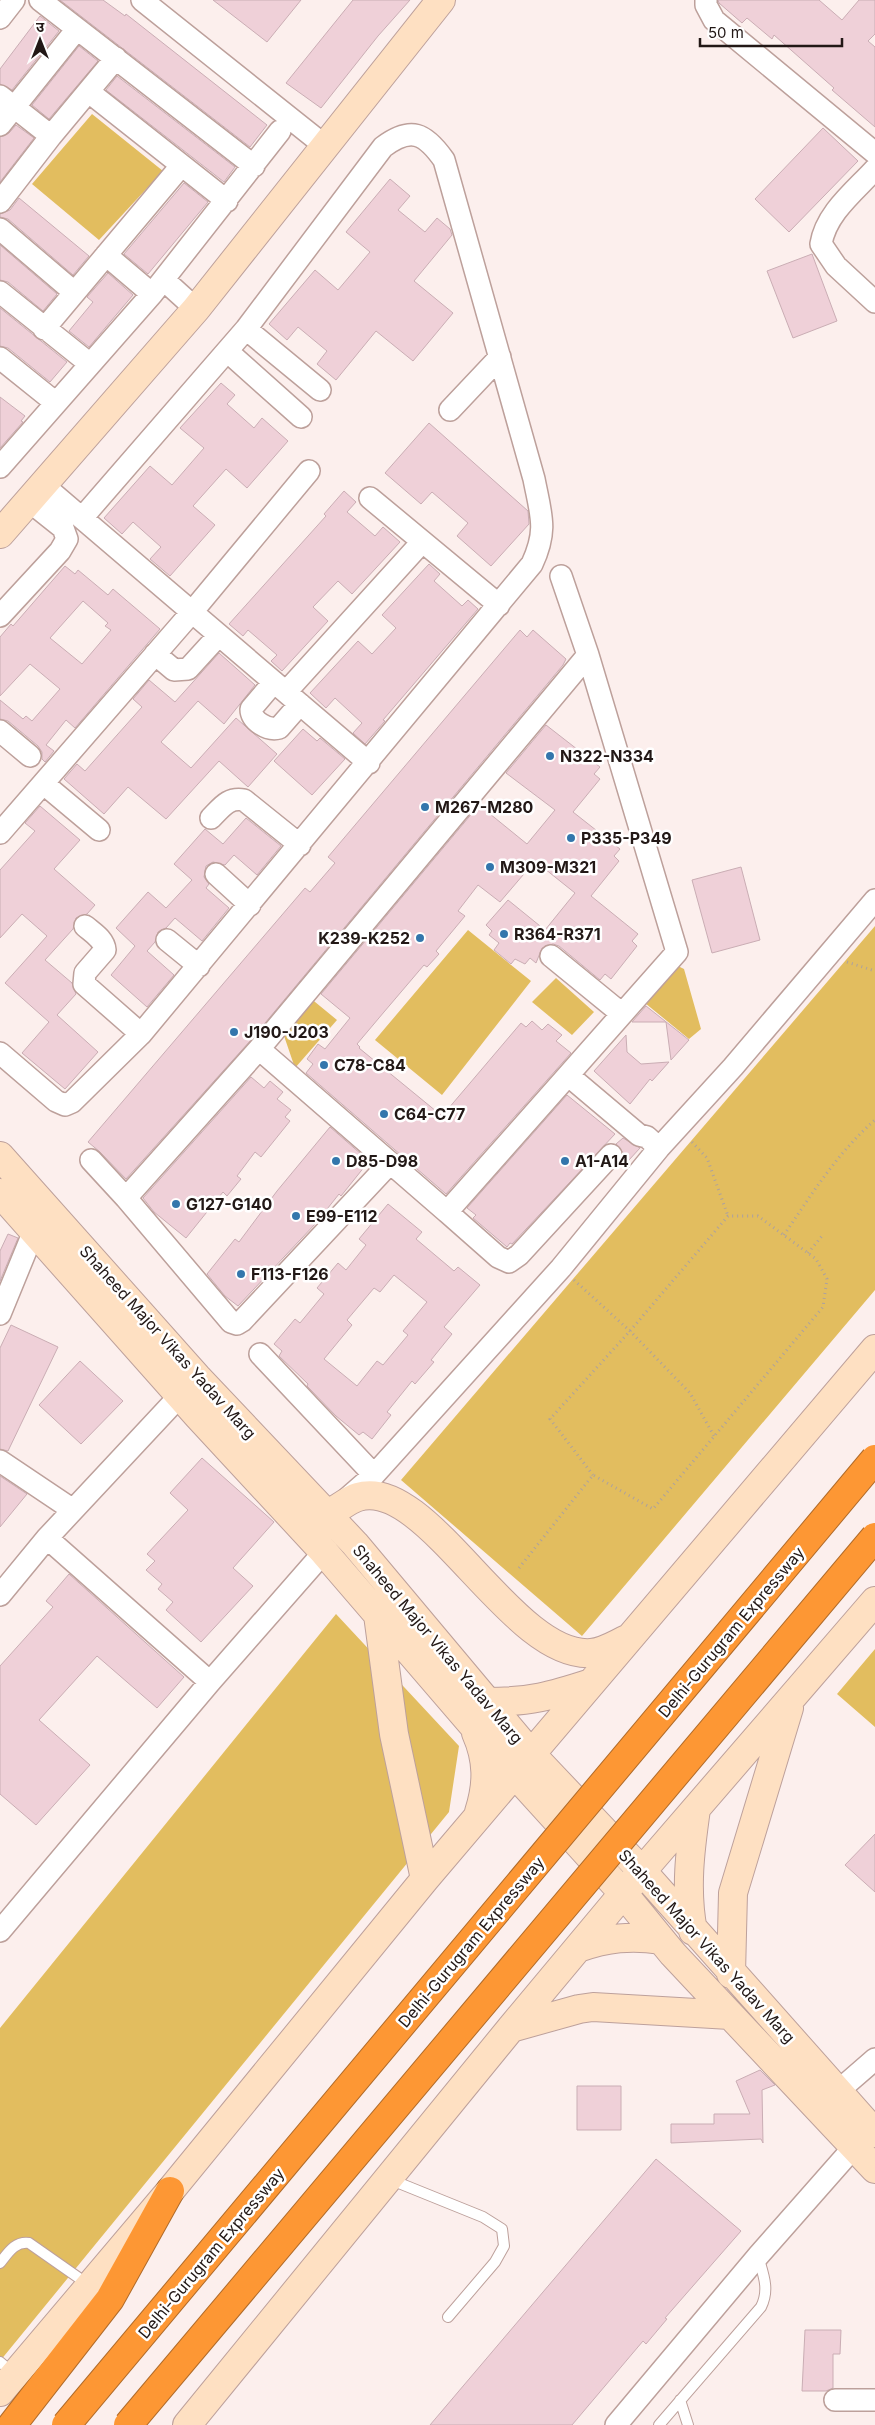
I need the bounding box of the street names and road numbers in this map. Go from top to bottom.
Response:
street label: Shaheed Major Vikas Yadav Marg [76,1241,260,1443]
street label: Shaheed Major Vikas Yadav Marg [349,1540,527,1748]
street label: Delhi-Gurugram Expressway [654,1543,808,1721]
street label: Shaheed Major Vikas Yadav Marg [615,1845,799,2047]
street label: Delhi-Gurugram Expressway [394,1853,548,2031]
street label: Delhi-Gurugram Expressway [134,2164,288,2342]

